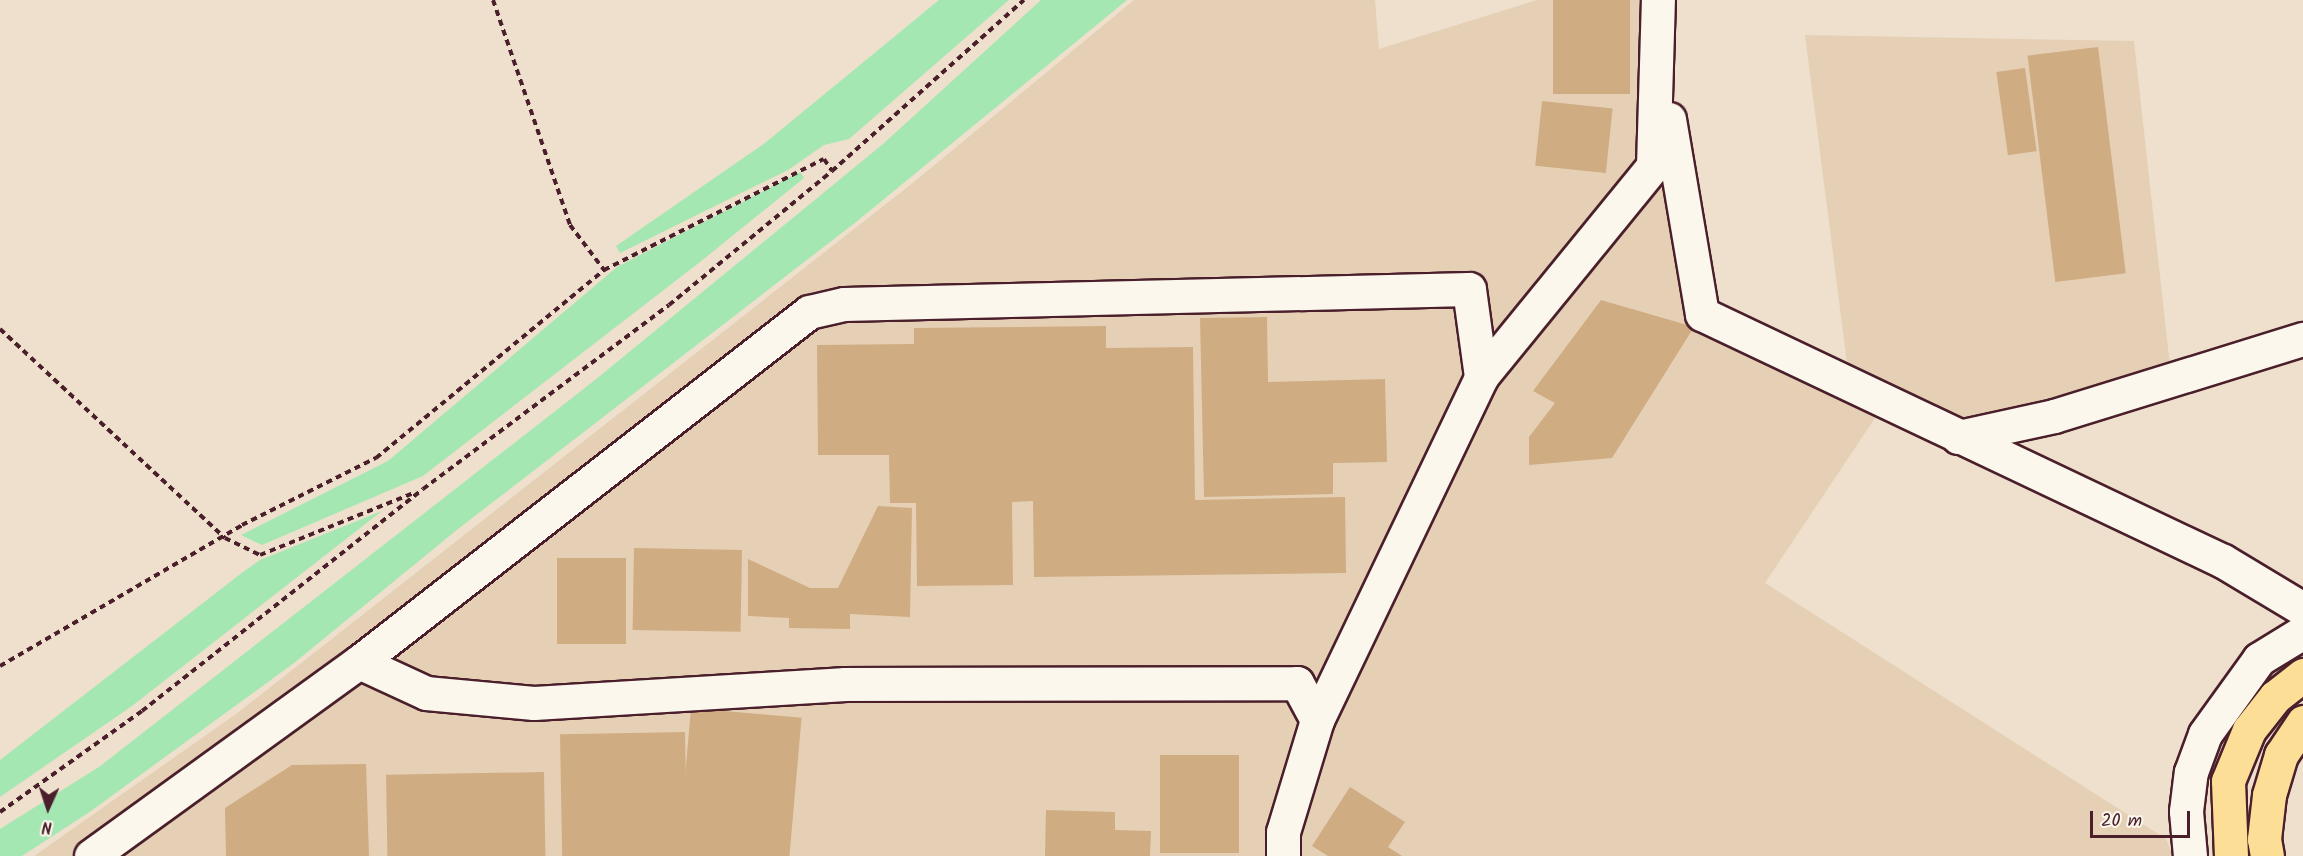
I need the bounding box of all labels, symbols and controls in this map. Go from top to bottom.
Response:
north arrow [18,778,78,838]
scale bar [2093,799,2194,837]
text: 20 m [2101,807,2142,836]
text: N [41,814,53,839]

